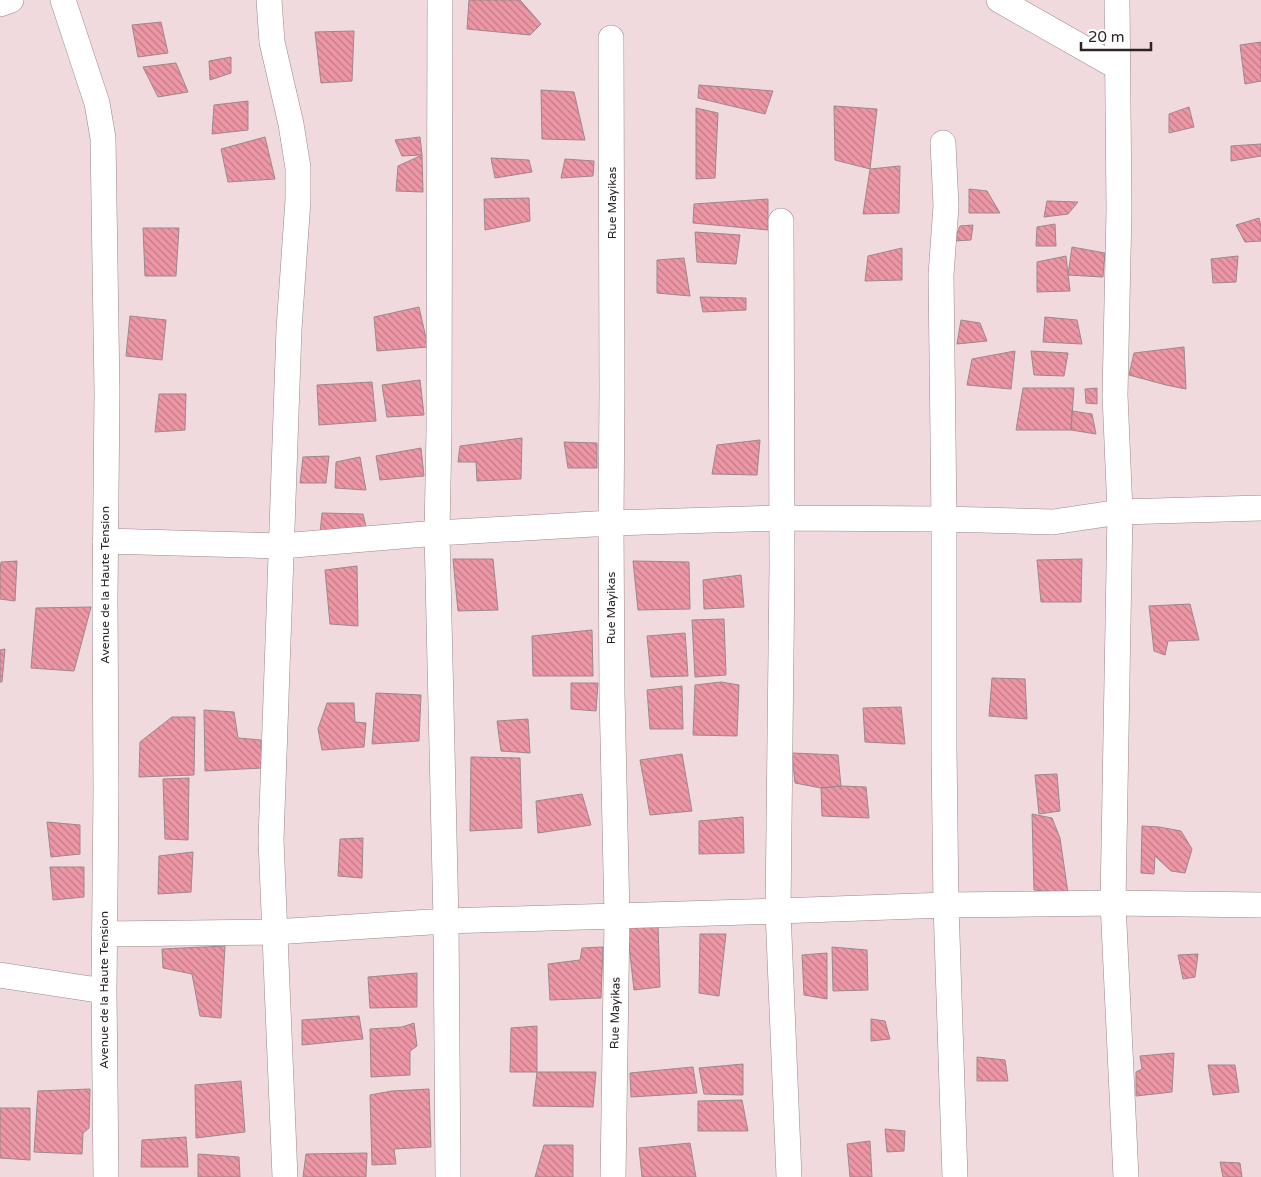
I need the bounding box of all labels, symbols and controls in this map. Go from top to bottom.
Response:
scale bar [1081,20,1151,52]
text: 20 m [1088,28,1125,46]
street label: Rue Mayikas [605,167,619,239]
street label: Avenue de la Haute Tension [98,506,112,664]
street label: Rue Mayikas [604,572,618,644]
street label: Avenue de la Haute Tension [97,911,111,1069]
street label: Rue Mayikas [607,976,623,1049]

